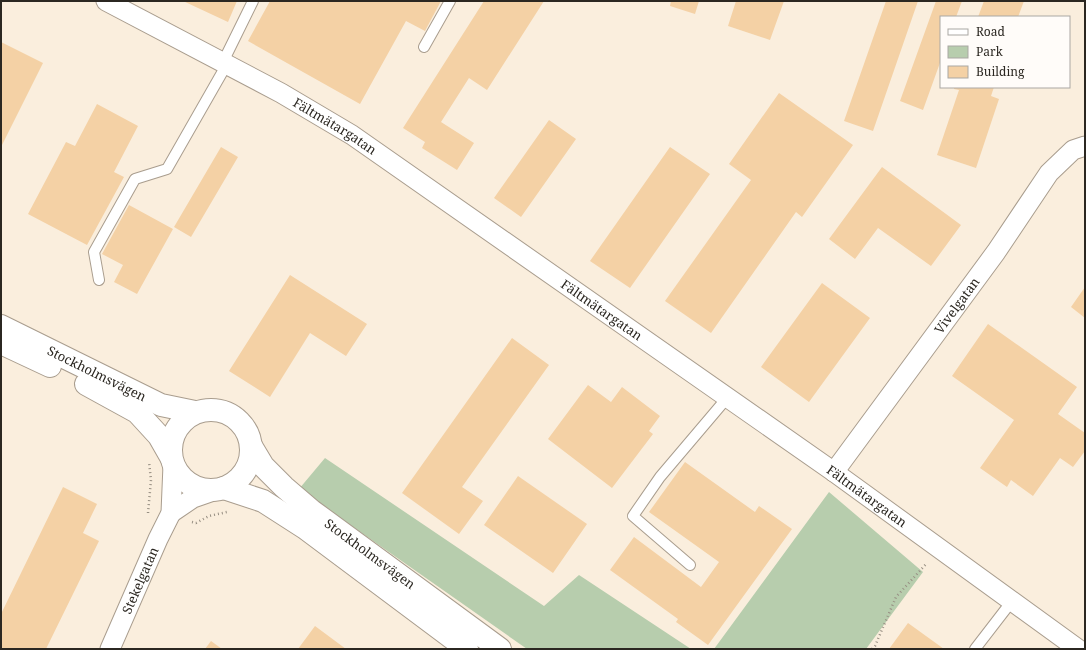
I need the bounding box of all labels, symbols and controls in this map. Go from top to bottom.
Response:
legend [940,16,1070,88]
text: Road [976,23,1006,40]
text: Park [976,43,1004,60]
text: Building [976,63,1025,80]
street label: Fältmätargatan [290,93,381,159]
street label: Vivelgatan [930,273,984,337]
street label: Fältmätargatan [558,275,647,345]
street label: Stockholmsvägen [44,341,150,406]
street label: Fältmätargatan [823,461,911,532]
street label: Stockholmsvägen [321,514,420,593]
street label: Stekelgatan [117,543,163,617]

